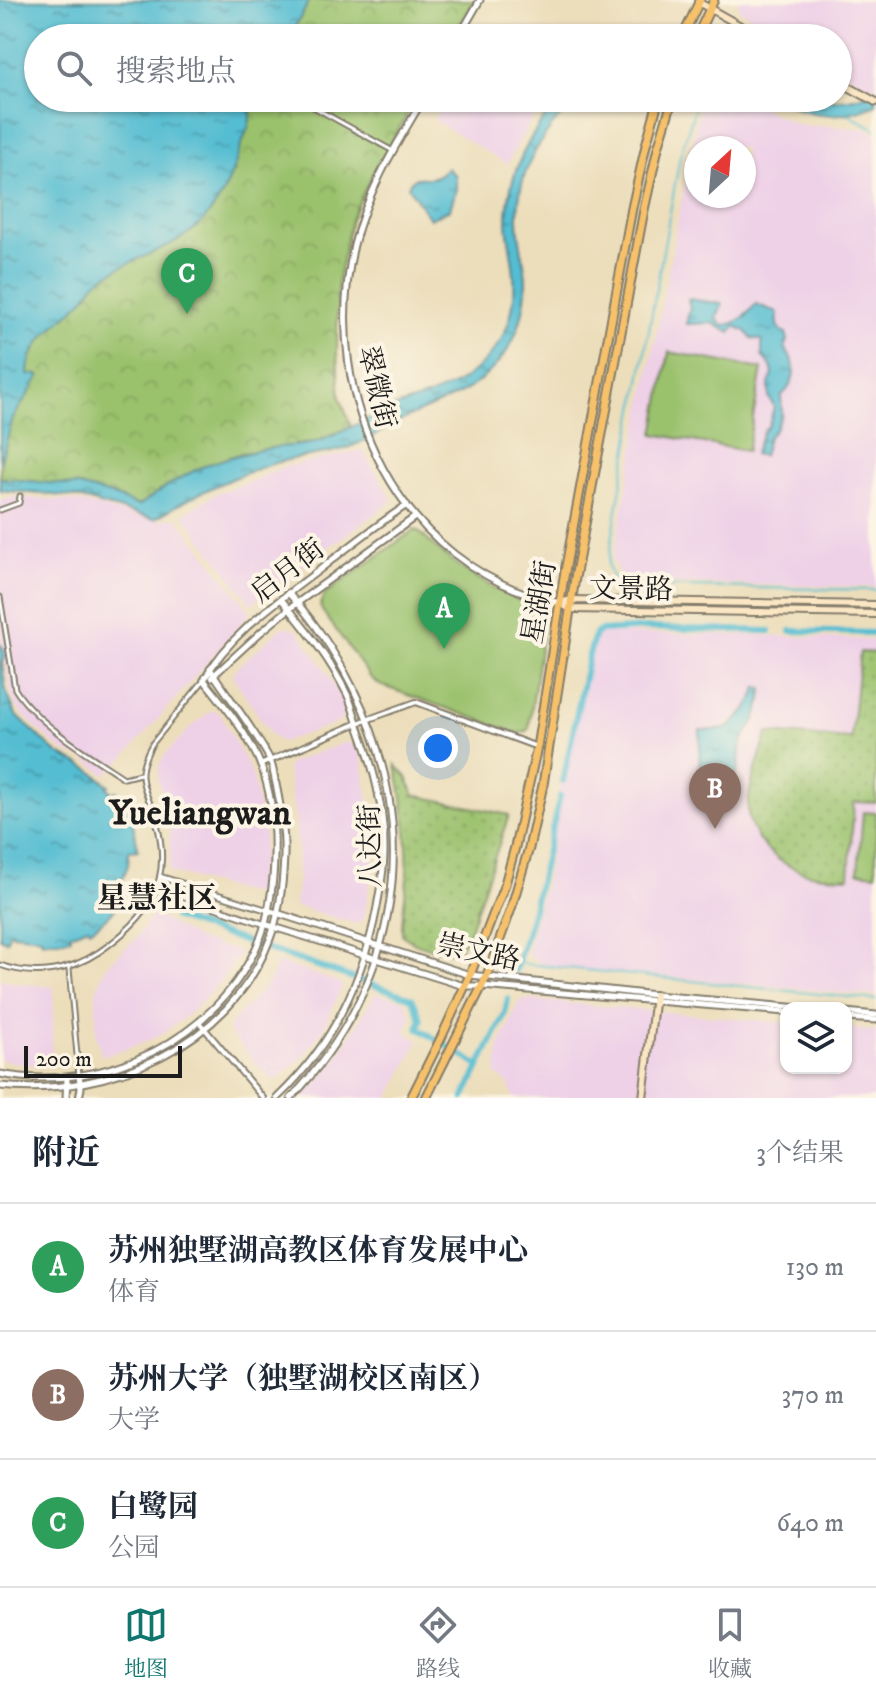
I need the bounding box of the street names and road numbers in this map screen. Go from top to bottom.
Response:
street label: 翠微街 [350,342,403,432]
street label: 启月街 [244,532,332,611]
street label: 星湖街 [515,558,564,647]
street label: 文景路 [589,571,673,608]
street label: 八达街 [352,804,389,888]
street label: 崇文路 [434,927,523,978]

